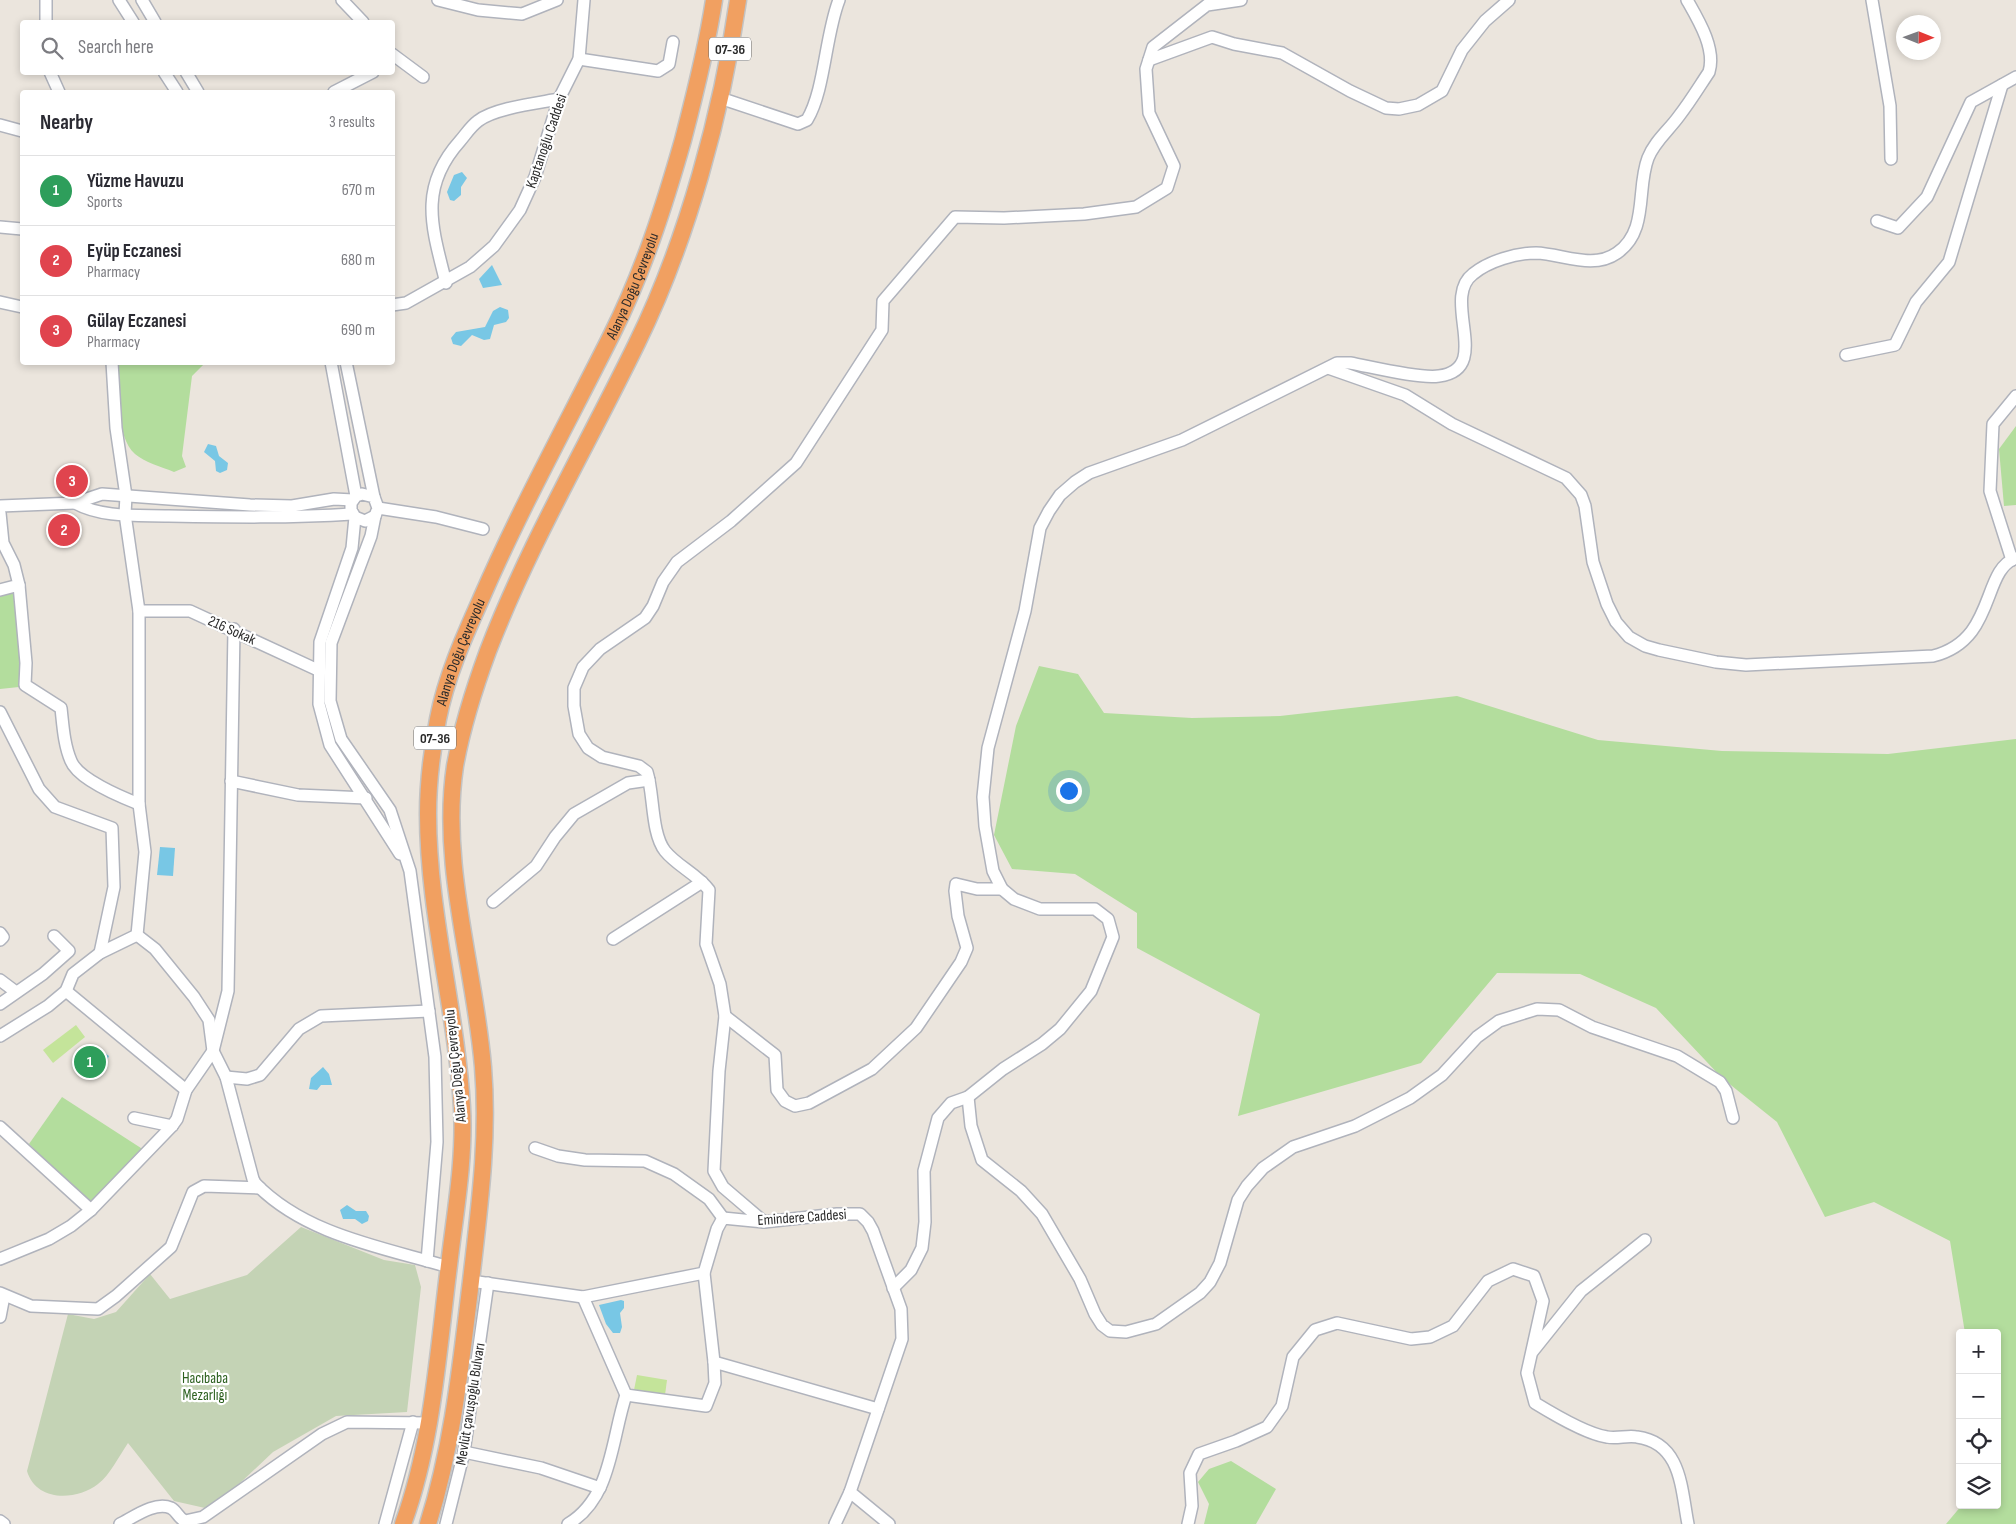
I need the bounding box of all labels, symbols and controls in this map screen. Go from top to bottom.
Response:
north arrow [1896,15,1941,60]
search box [20,20,395,75]
icon: search [38,34,66,62]
text: Search here [78,36,154,59]
road number: 07-36 [709,38,751,61]
street label: Kaptanoğlu Caddesi [521,91,572,191]
text: Nearby [40,110,93,135]
text: 3 results [329,113,375,132]
text: Yüzme Havuzu [87,170,184,193]
text: 1 [53,181,59,200]
text: 670 m [342,181,375,200]
text: Sports [87,193,122,212]
street label: Alanya Doğu Çevreyolu [602,230,663,343]
text: Eyüp Eczanesi [87,240,181,263]
text: 2 [52,251,60,270]
text: 680 m [341,251,375,270]
text: Pharmacy [87,263,140,282]
text: Gülay Eczanesi [87,310,186,333]
text: 3 [52,321,60,340]
text: 690 m [341,321,375,340]
text: Pharmacy [87,333,140,352]
pin: 3 [56,462,88,500]
pin: 2 [48,511,80,549]
street label: Alanya Doğu Çevreyolu [432,596,490,709]
street label: 216 Sokak [205,612,259,649]
road number: 07-36 [414,726,456,750]
your location [1056,778,1082,804]
street label: Alanya Doğu Çevreyolu [440,1009,471,1124]
pin: 1 [74,1043,106,1081]
street label: Emindere Caddesi [757,1205,847,1230]
map controls [1956,1329,2001,1509]
button: + [1956,1329,2001,1374]
street label: Mevlüt çavuşoğlu Bulvarı [451,1342,490,1467]
park label: Hacıbaba Mezarlığı [182,1369,228,1405]
button: − [1956,1374,2001,1419]
button: locate [1956,1419,2001,1464]
button: layers [1956,1464,2001,1509]

